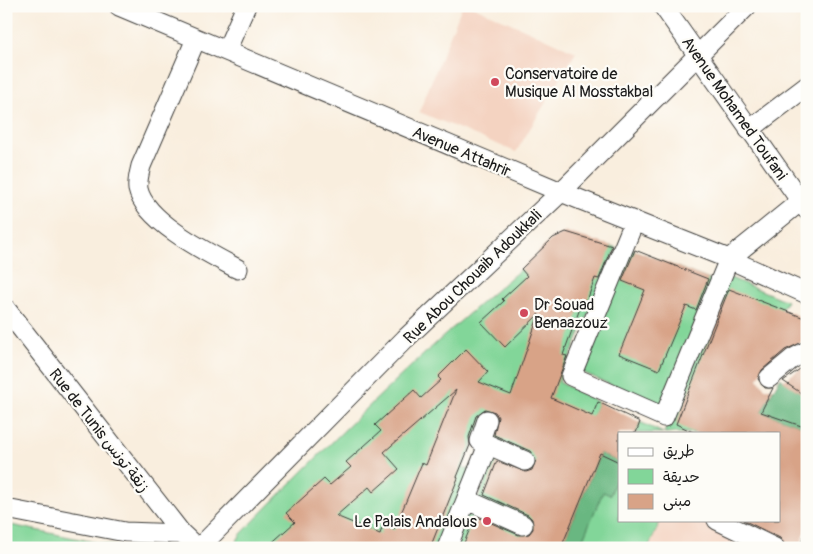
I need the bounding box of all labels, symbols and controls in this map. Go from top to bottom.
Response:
street label: Avenue Mohamed Toufani [677,33,791,184]
place label: Conservatoire de Musique Al Mosstakbal [505,64,653,102]
marker: Conservatoire de Musique Al Mosstakbal [489,76,501,88]
street label: Avenue Attahrir [409,122,514,182]
street label: Rue Abou Chouaib Adoukkali [399,205,546,348]
place label: Dr Souad Benaazouz [534,295,608,333]
marker: Dr Souad Benaazouz [518,307,530,319]
street label: Rue de Tunis زنقة تونس [45,365,154,497]
legend [618,432,780,522]
text: طريق [663,442,695,461]
text: حديقة [663,468,700,487]
text: مبنى [663,492,691,511]
place label: Le Palais Andalous [354,512,477,532]
marker: Le Palais Andalous [481,515,493,527]

